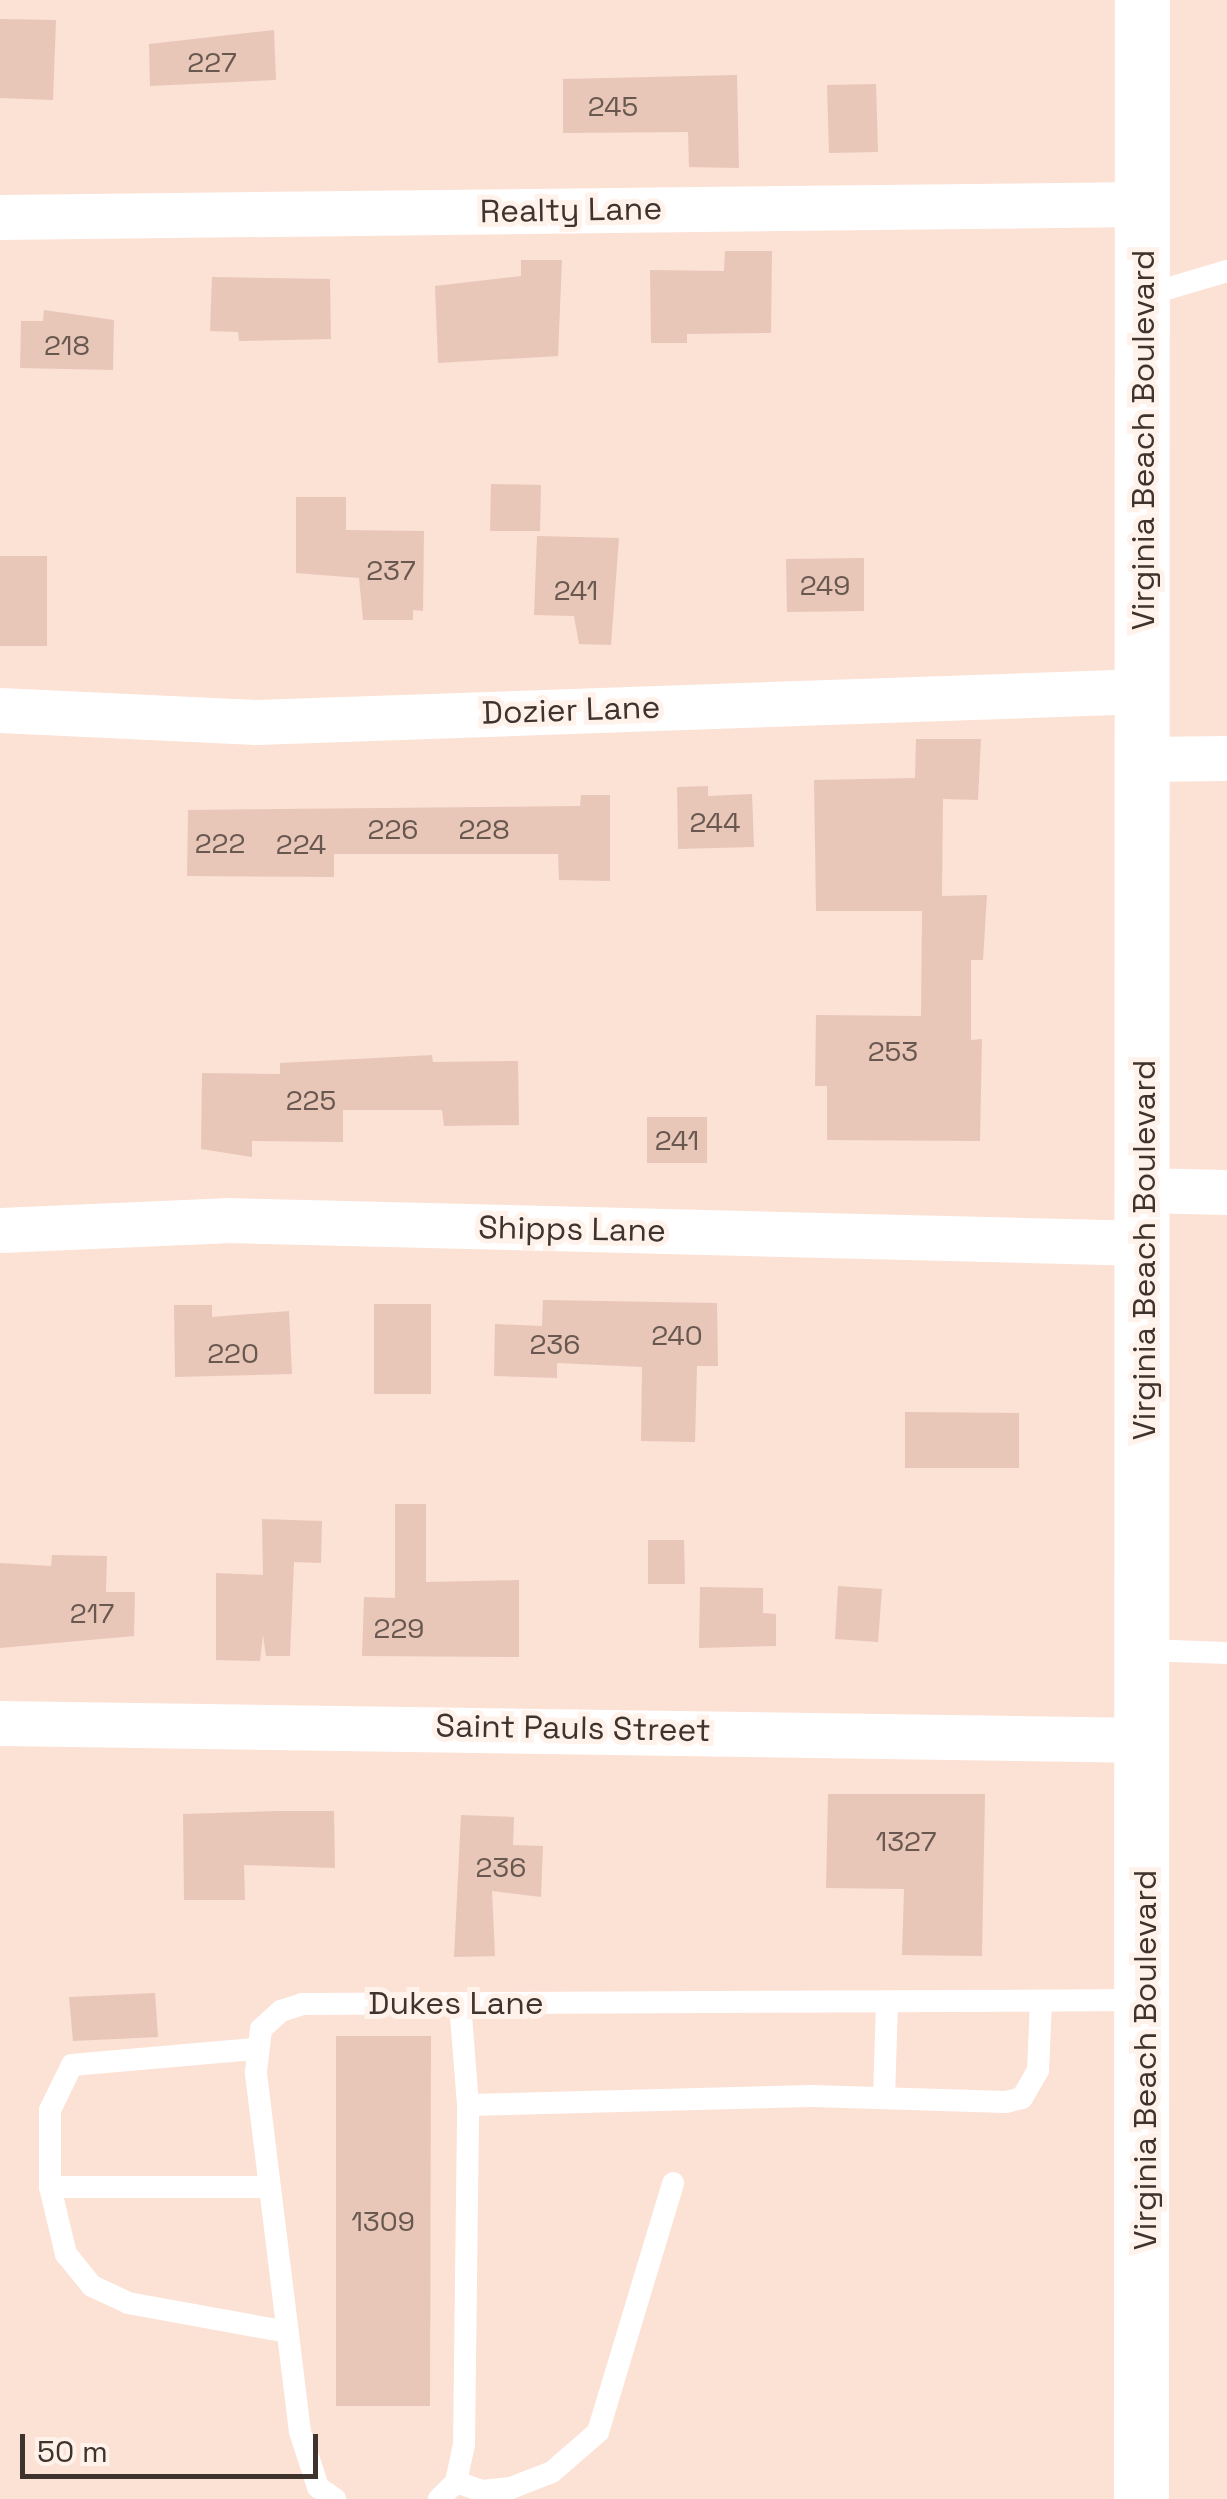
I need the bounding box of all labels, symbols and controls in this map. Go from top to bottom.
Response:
house number: 227 [187,45,237,79]
house number: 245 [588,89,638,123]
street label: Realty Lane [480,189,662,231]
street label: Virginia Beach Boulevard [1124,250,1162,630]
house number: 218 [44,328,90,362]
house number: 237 [366,553,416,587]
house number: 249 [800,568,850,602]
house number: 241 [554,573,598,607]
street label: Dozier Lane [481,688,661,732]
house number: 244 [689,805,741,839]
house number: 226 [368,812,418,846]
house number: 228 [458,812,510,846]
house number: 222 [195,826,245,860]
house number: 224 [276,827,326,861]
house number: 253 [868,1034,918,1068]
street label: Virginia Beach Boulevard [1125,1060,1163,1440]
house number: 225 [286,1083,336,1117]
house number: 241 [655,1123,699,1157]
street label: Shipps Lane [478,1208,666,1250]
house number: 240 [651,1318,703,1352]
house number: 236 [530,1327,580,1361]
house number: 220 [207,1336,259,1370]
house number: 217 [70,1596,114,1630]
house number: 229 [374,1611,424,1645]
street label: Saint Pauls Street [435,1706,711,1750]
house number: 1327 [875,1824,937,1858]
house number: 236 [476,1850,526,1884]
street label: Virginia Beach Boulevard [1126,1870,1164,2250]
street label: Dukes Lane [368,1984,544,2022]
house number: 1309 [351,2204,415,2238]
scale bar [25,2414,322,2476]
text: 50 m [37,2432,108,2471]

